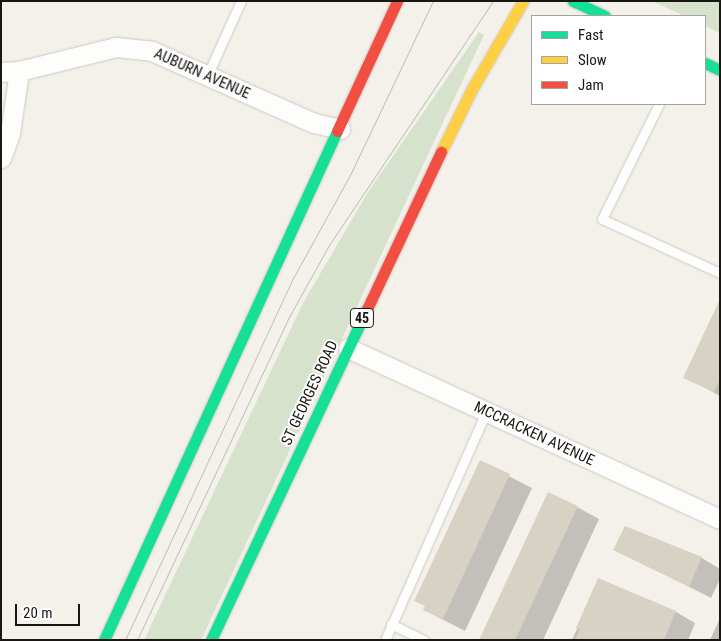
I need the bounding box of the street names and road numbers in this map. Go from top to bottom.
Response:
street label: AUBURN AVENUE [151,45,253,103]
road number: 45 [350,306,374,330]
street label: ST GEORGES ROAD [278,338,342,448]
street label: MCCRACKEN AVENUE [471,398,597,470]

